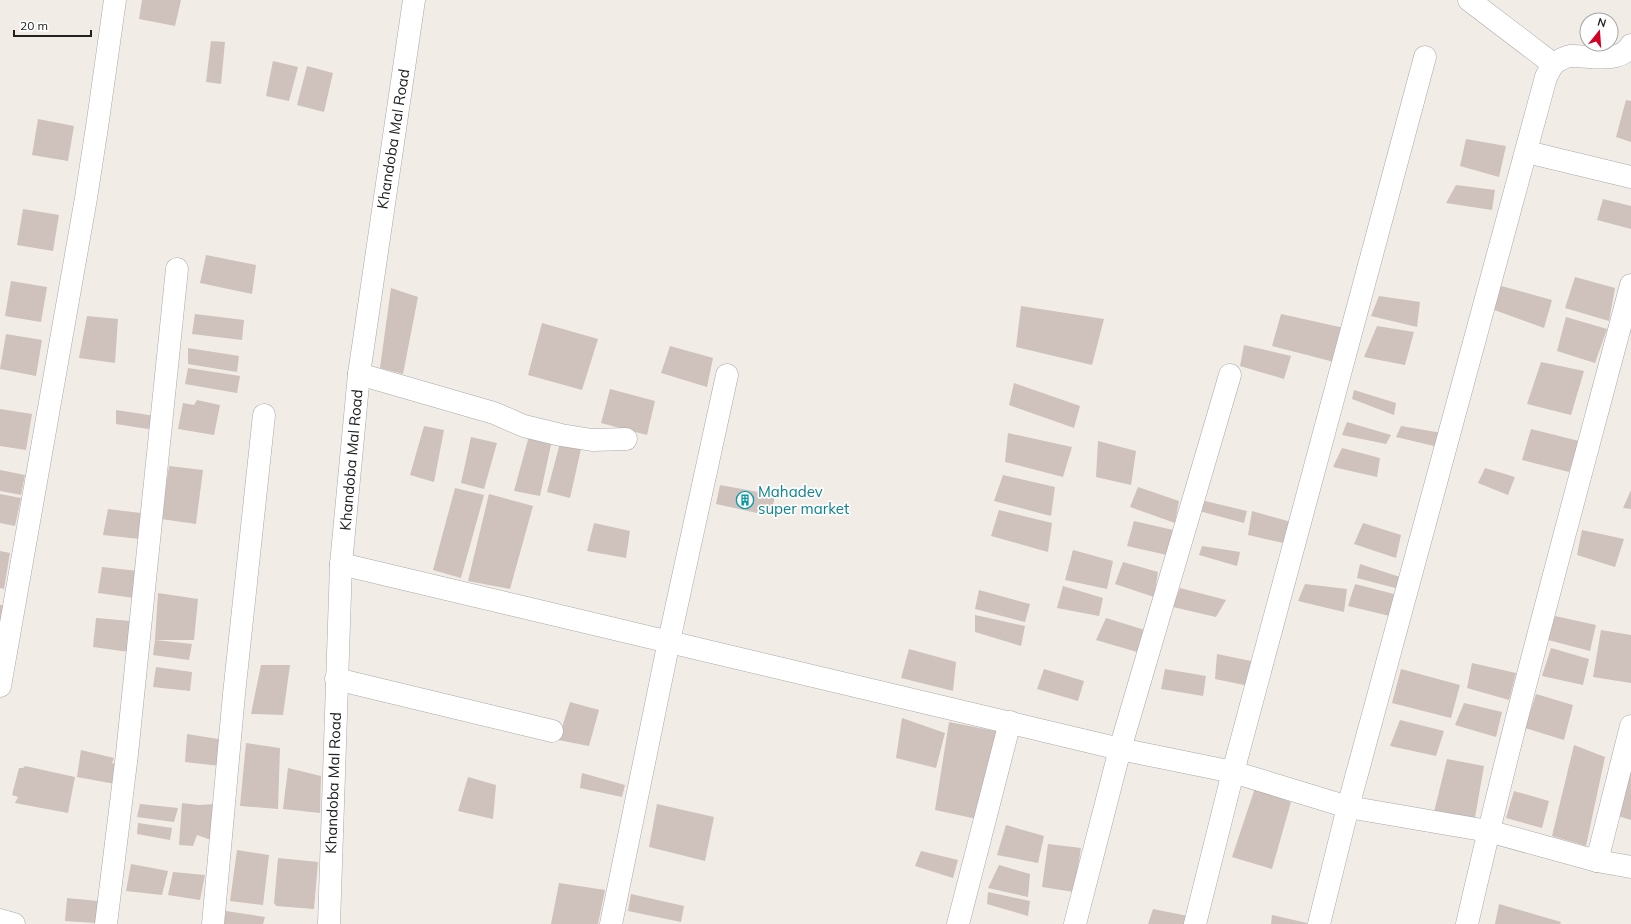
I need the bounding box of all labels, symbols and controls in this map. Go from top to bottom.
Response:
scale bar [14,12,91,38]
north arrow [1579,12,1619,52]
text: N [1596,15,1608,30]
text: 20 m [20,18,48,33]
street label: Khandoba Mal Road [373,68,413,210]
street label: Khandoba Mal Road [335,389,367,531]
place label: Mahadev super market [758,482,849,518]
building icon: Mahadev super market [735,490,755,510]
street label: Khandoba Mal Road [321,712,345,854]

